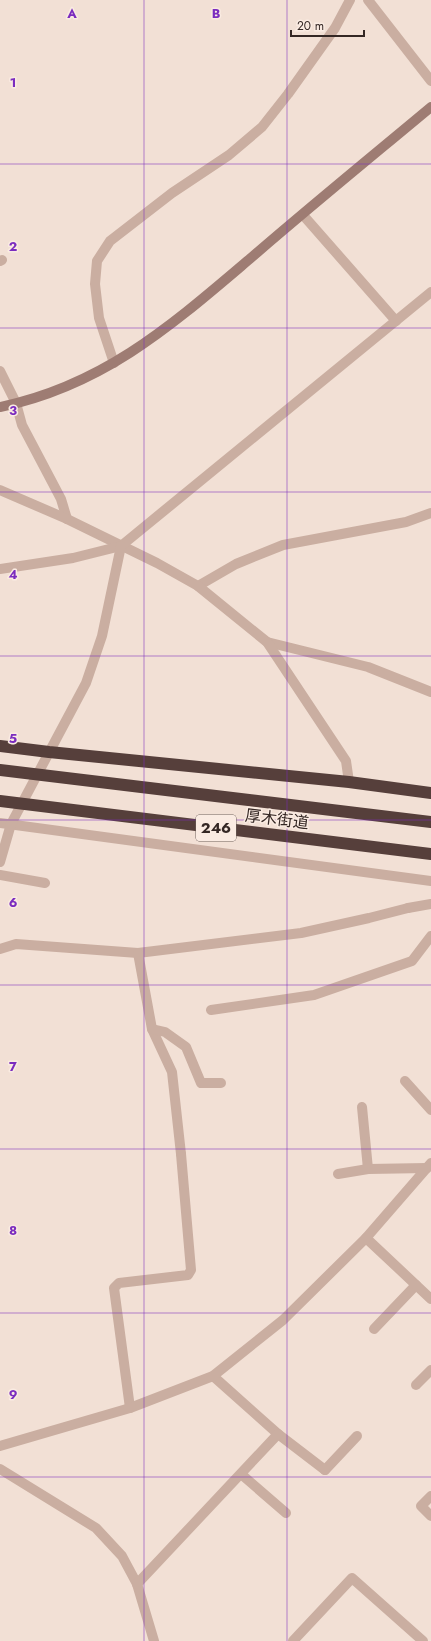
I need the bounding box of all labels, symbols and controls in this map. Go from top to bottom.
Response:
text: A [66,4,77,23]
text: B [212,4,221,23]
scale bar [291,12,364,38]
text: 20 m [297,17,324,35]
text: 1 [10,73,16,92]
text: 2 [9,237,17,256]
text: 3 [9,401,17,420]
text: 4 [8,565,18,584]
text: 5 [9,729,17,748]
street label: 厚木街道 [244,804,310,834]
road number: 246 [196,815,236,841]
text: 6 [9,893,18,912]
text: 7 [9,1057,17,1076]
text: 8 [9,1221,17,1240]
text: 9 [9,1385,18,1404]

